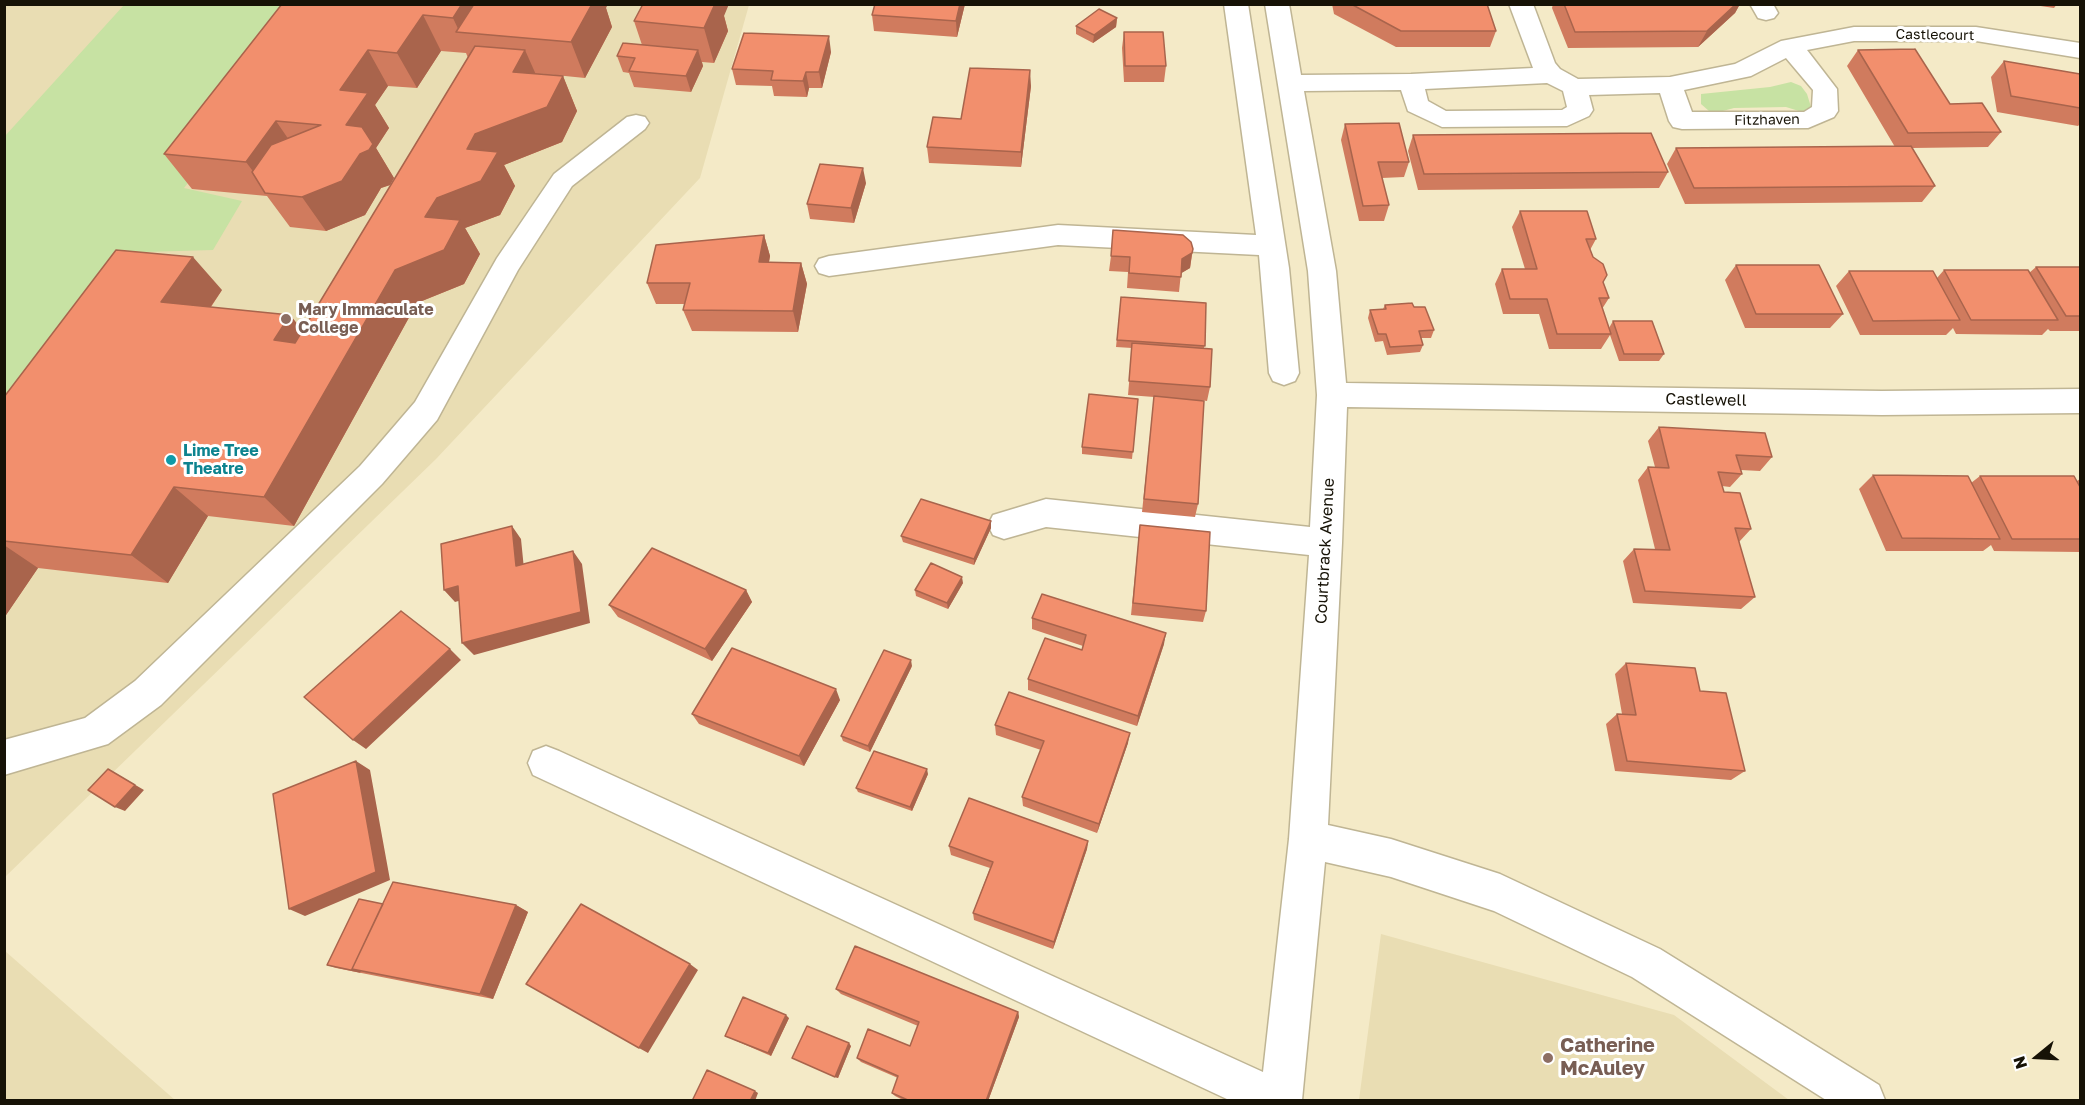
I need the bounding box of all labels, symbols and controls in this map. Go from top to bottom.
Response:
street label: Castlecourt [1895,26,1975,44]
street label: Fitzhaven [1734,111,1800,129]
place label: Mary Immaculate College [298,300,434,338]
marker: Mary Immaculate College [279,312,293,326]
street label: Castlewell [1665,390,1747,410]
place label: Lime Tree Theatre [183,441,259,479]
marker: Lime Tree Theatre [164,453,178,467]
street label: Courtbrack Avenue [1312,477,1338,625]
north arrow [2007,1027,2067,1087]
place label: Catherine McAuley [1560,1034,1655,1081]
marker: Catherine McAuley [1541,1051,1555,1065]
text: N [2008,1054,2031,1071]

